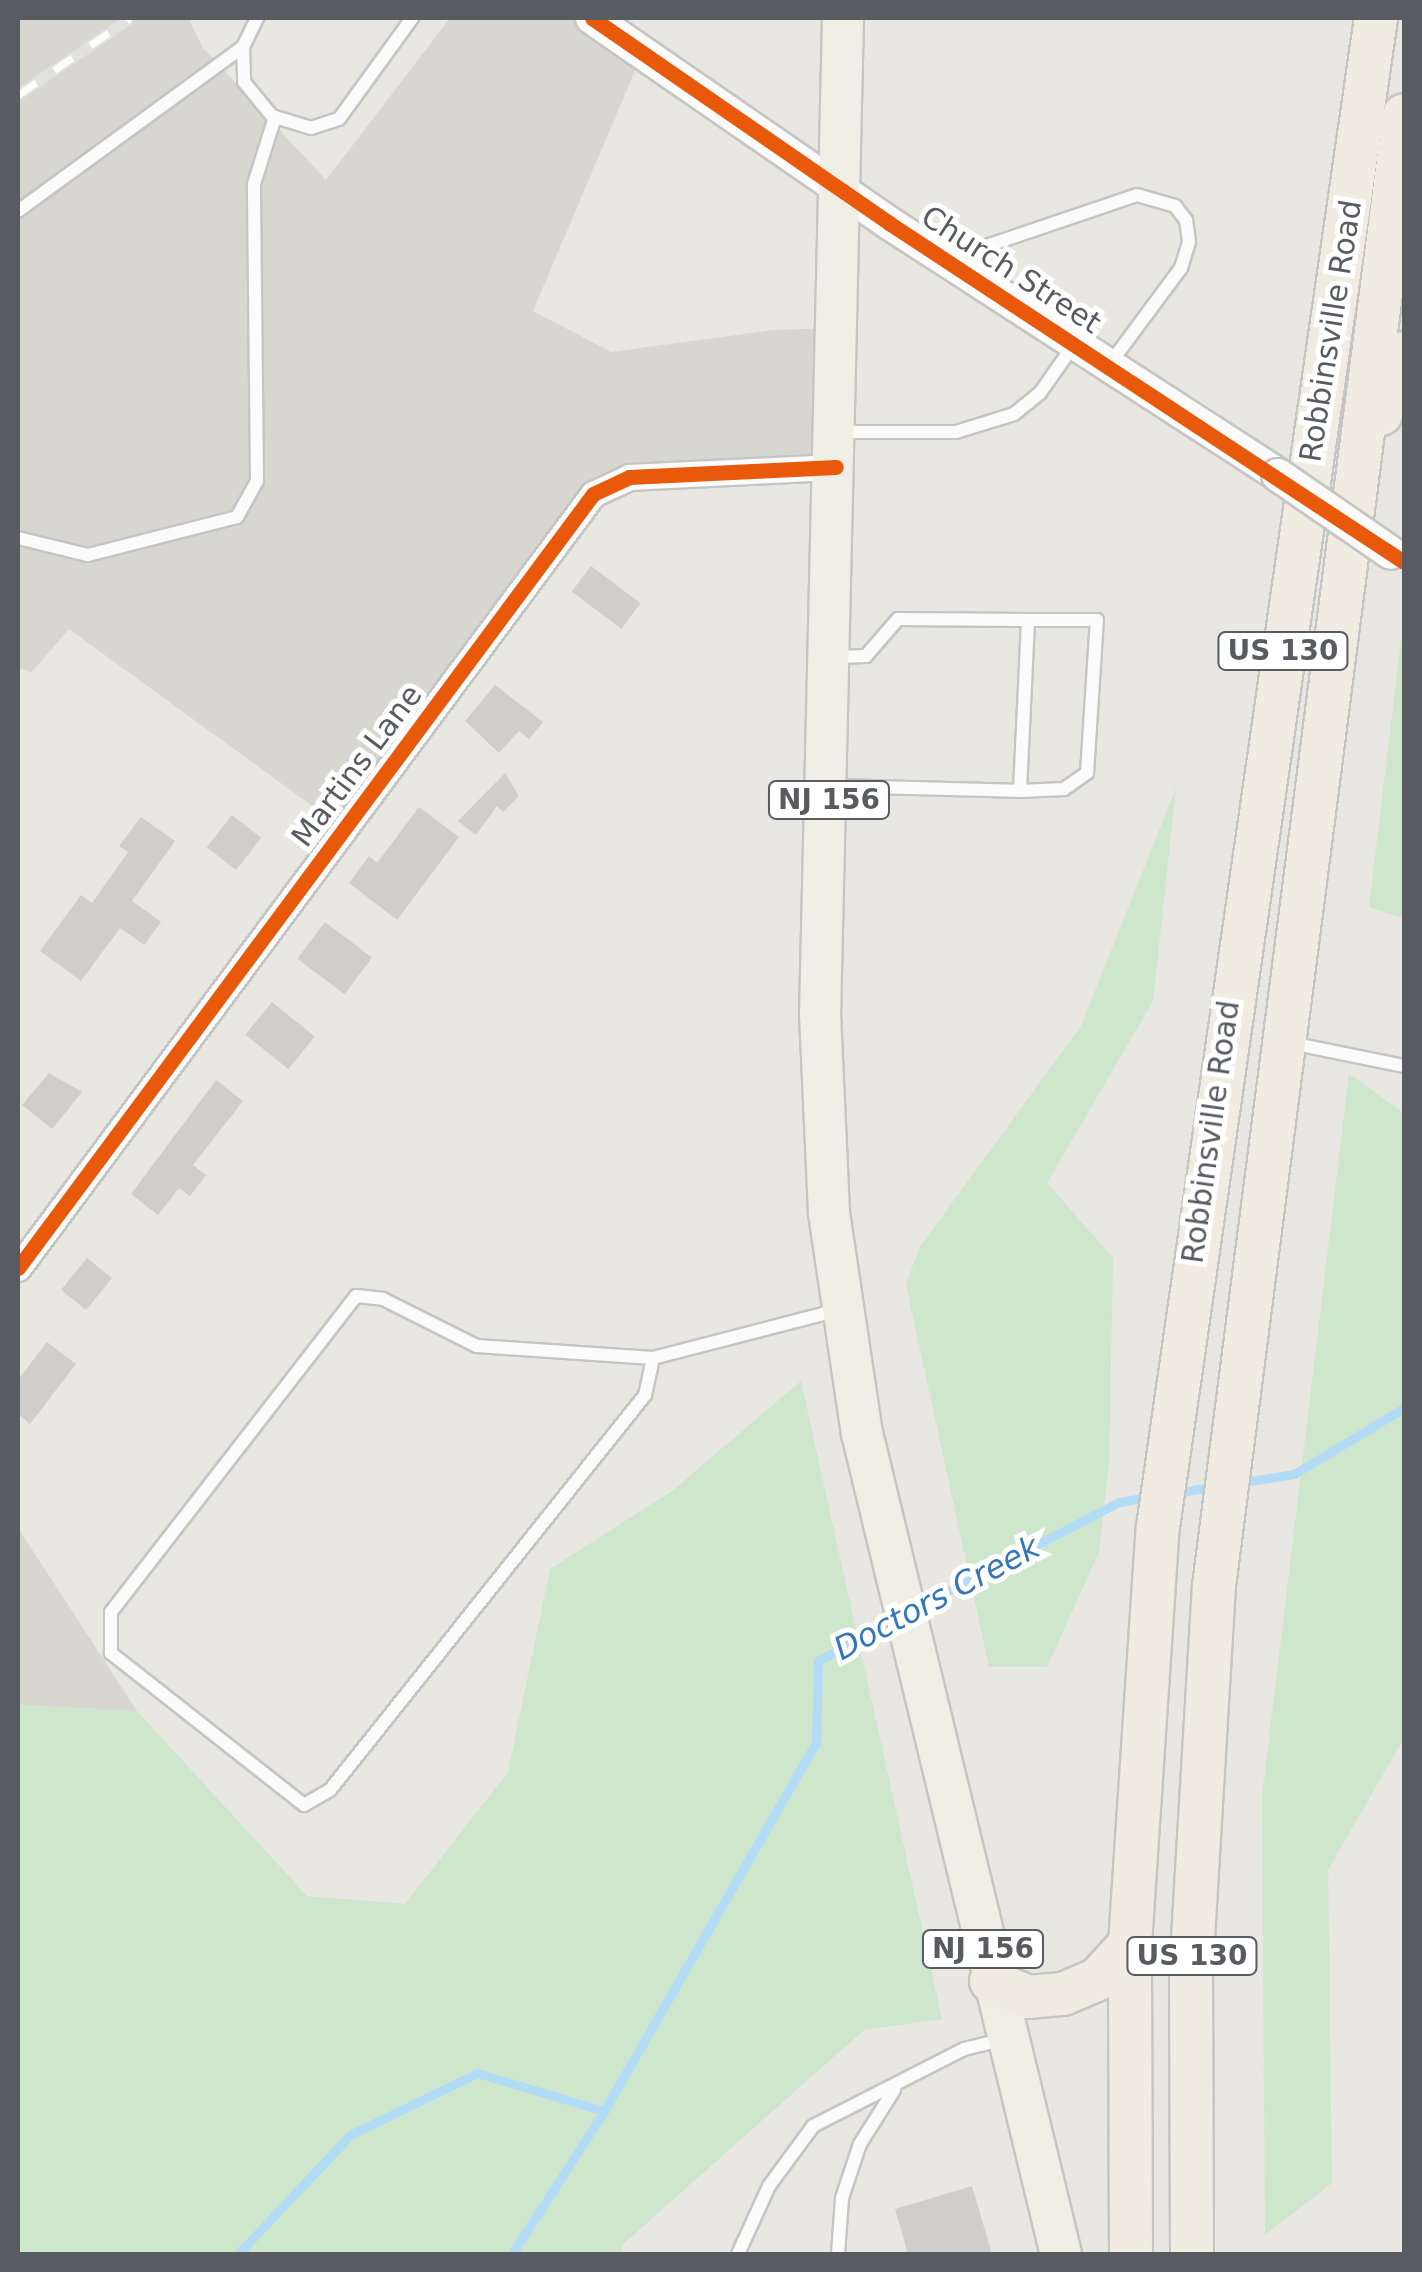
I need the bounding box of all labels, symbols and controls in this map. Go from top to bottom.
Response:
street label: Robbinsville Road [1292,197,1370,465]
street label: Church Street [914,199,1108,341]
road number: US 130 [1216,628,1350,674]
street label: Martins Lane [284,678,430,854]
road number: NJ 156 [766,777,892,823]
street label: Robbinsville Road [1175,998,1247,1266]
water label: Doctors Creek [828,1528,1046,1668]
road number: NJ 156 [920,1926,1046,1972]
road number: US 130 [1124,1933,1260,1979]

